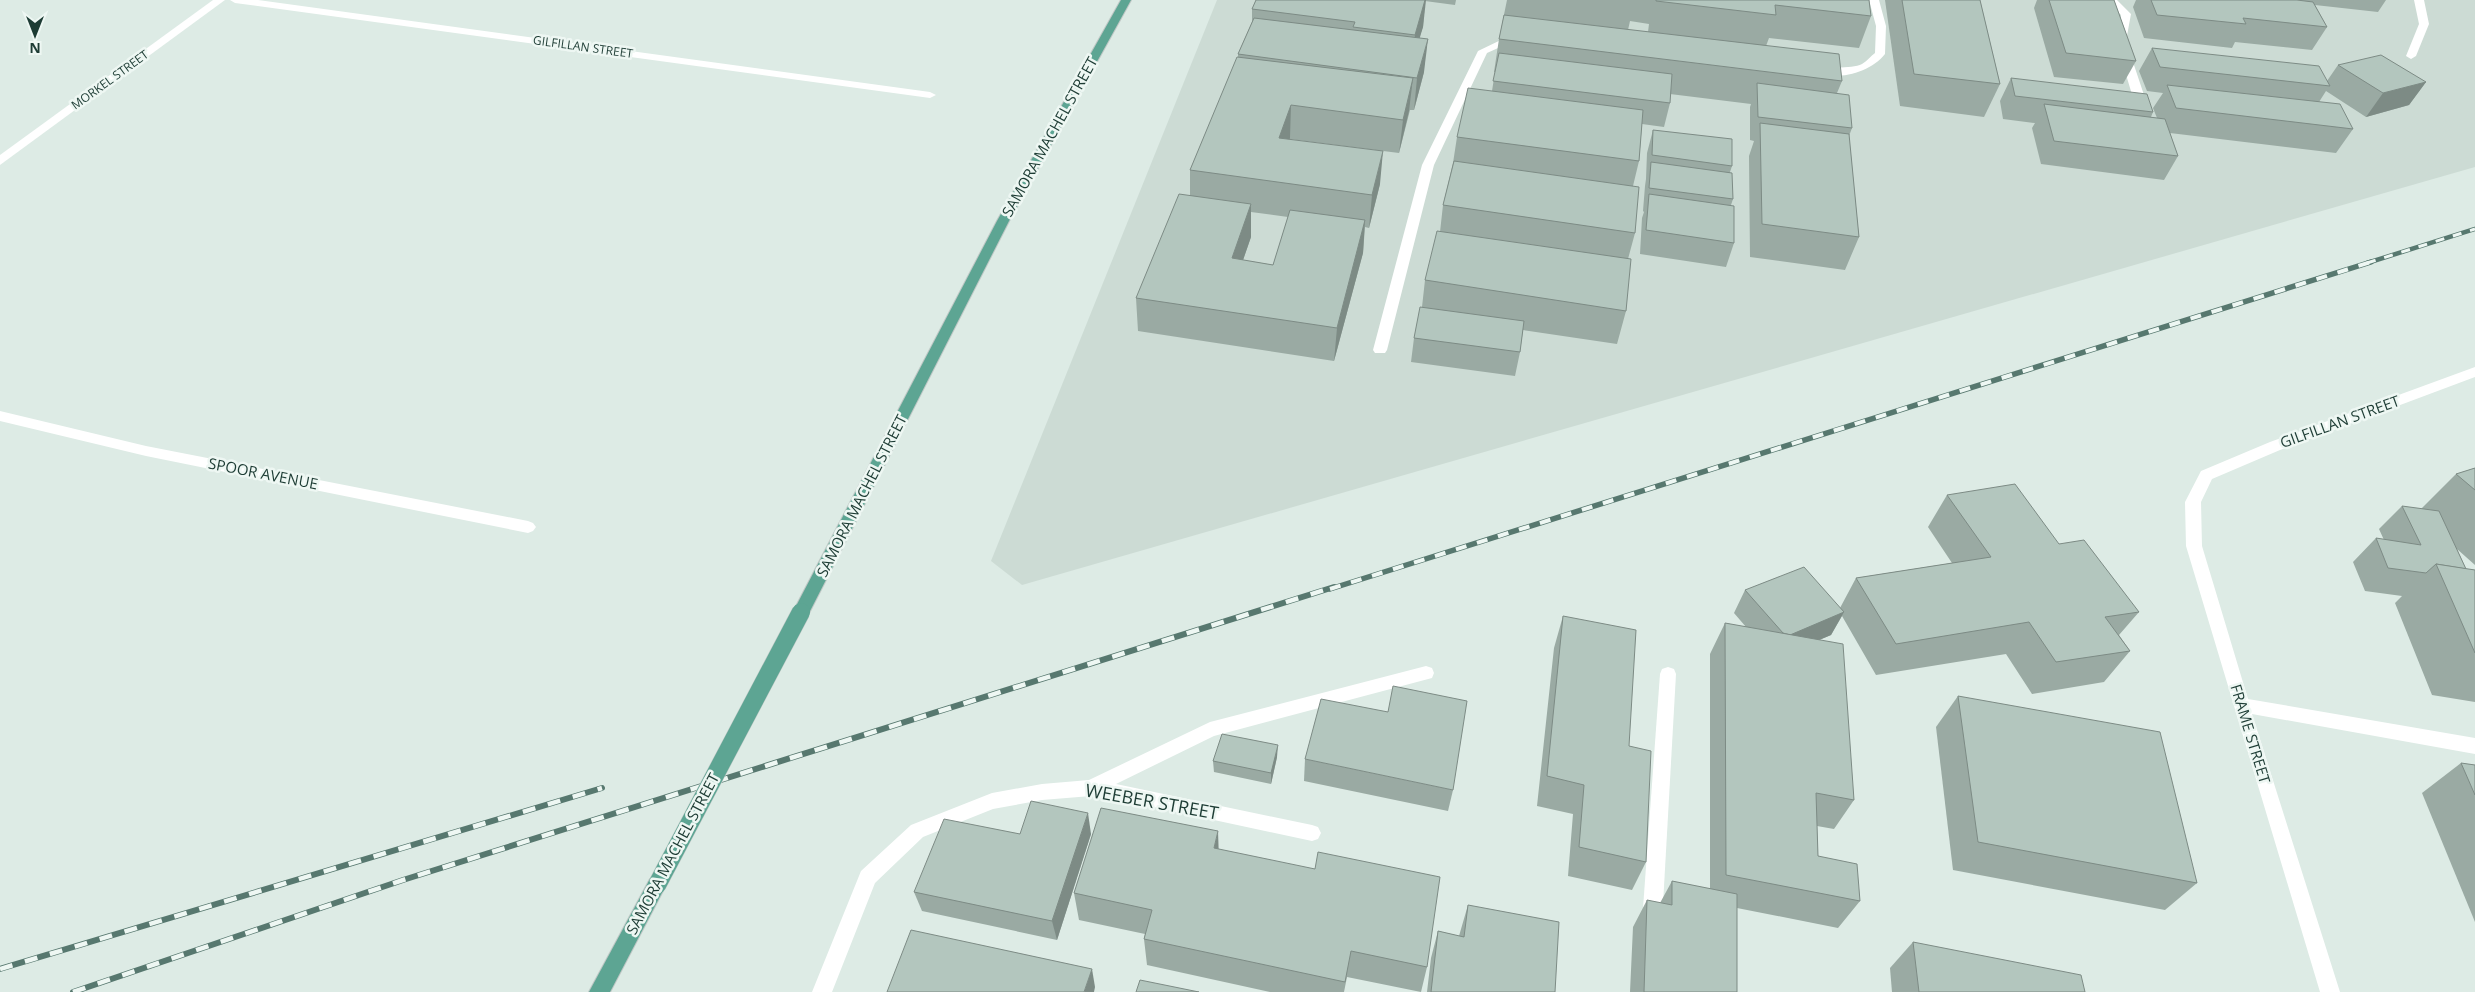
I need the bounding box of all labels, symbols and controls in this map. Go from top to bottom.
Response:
north arrow [10,10,60,60]
street label: GILFILLAN STREET [532,31,634,62]
text: N [29,39,41,58]
street label: MORKEL STREET [68,46,152,113]
street label: SAMORA MACHEL STREET [997,52,1102,220]
street label: GILFILLAN STREET [2277,390,2403,452]
street label: SAMORA MACHEL STREET [811,410,911,580]
street label: SPOOR AVENUE [207,453,320,493]
street label: FRAME STREET [2226,682,2276,787]
street label: SAMORA MACHEL STREET [621,769,723,938]
street label: WEEBER STREET [1084,777,1221,825]

